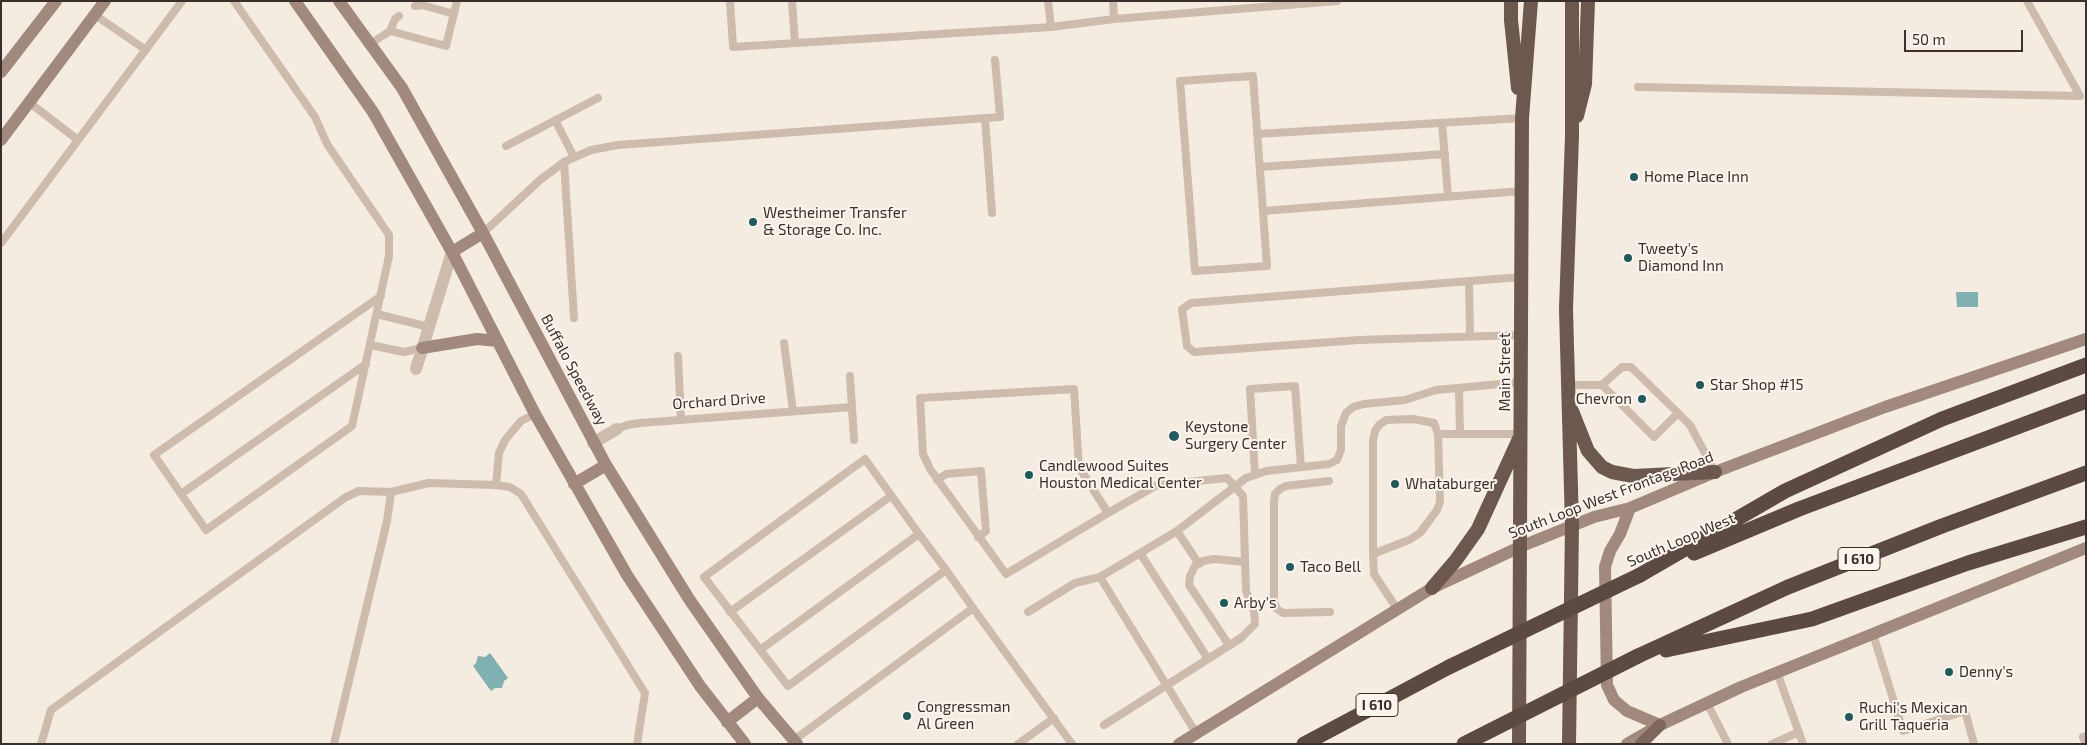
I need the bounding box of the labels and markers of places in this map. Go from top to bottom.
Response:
place label: Home Place Inn [1644,168,1749,186]
marker: Home Place Inn [1628,171,1640,183]
place label: Westheimer Transfer & Storage Co. Inc. [763,204,907,239]
marker: Westheimer Transfer & Storage Co. Inc. [747,216,759,228]
place label: Tweety's Diamond Inn [1638,240,1724,275]
marker: Tweety's Diamond Inn [1622,252,1634,264]
place label: Star Shop #15 [1710,376,1804,394]
marker: Star Shop #15 [1694,379,1706,391]
place label: Chevron [1576,390,1632,408]
marker: Chevron [1636,393,1648,405]
place label: Keystone Surgery Center [1185,418,1287,453]
marker: Keystone Surgery Center [1167,429,1181,443]
place label: Candlewood Suites Houston Medical Center [1039,457,1202,492]
marker: Candlewood Suites Houston Medical Center [1023,469,1035,481]
place label: Whataburger [1405,475,1496,493]
marker: Whataburger [1389,478,1401,490]
place label: Taco Bell [1300,558,1361,576]
marker: Taco Bell [1284,561,1296,573]
place label: Arby's [1234,594,1277,612]
marker: Arby's [1218,597,1230,609]
place label: Denny's [1959,663,2013,681]
marker: Denny's [1943,666,1955,678]
place label: Congressman Al Green [917,698,1010,733]
place label: Ruchi's Mexican Grill Taqueria [1859,699,1968,734]
marker: Congressman Al Green [901,710,913,722]
marker: Ruchi's Mexican Grill Taqueria [1843,711,1855,723]

